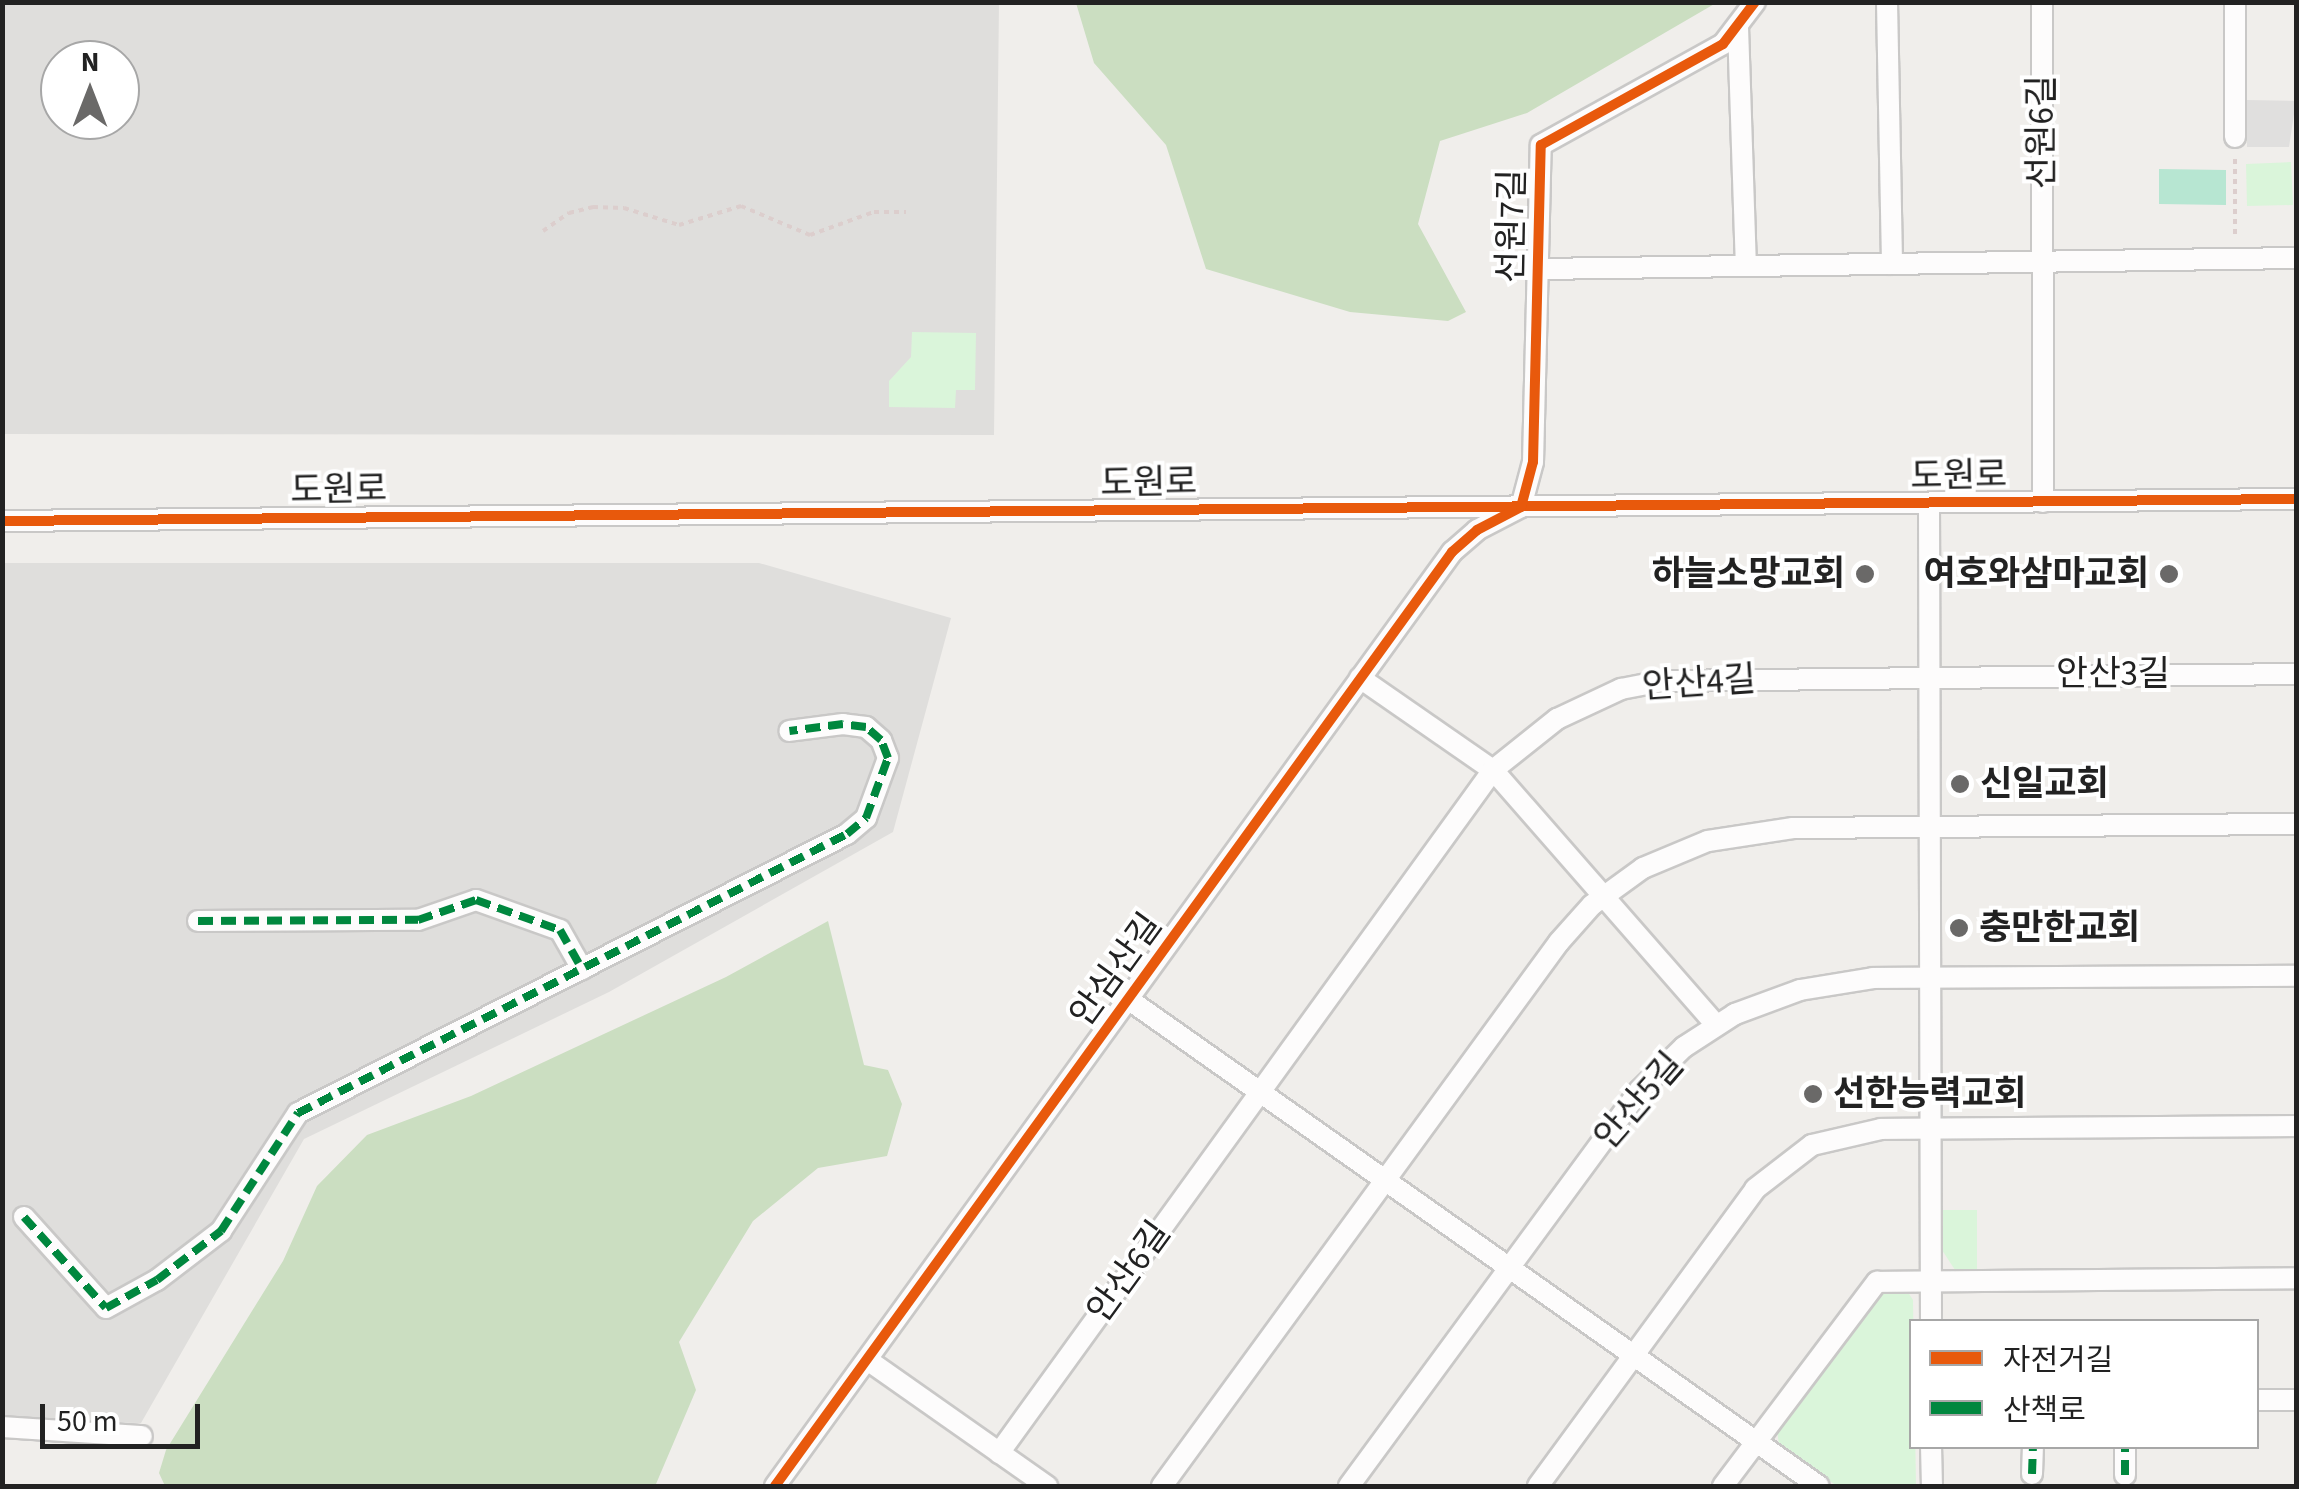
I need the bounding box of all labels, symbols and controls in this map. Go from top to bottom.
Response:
north arrow [40,40,140,140]
text: N [81,42,99,82]
street label: 선원6길 [2021,75,2063,189]
street label: 선원7길 [1490,169,1534,283]
street label: 도원로 [1910,454,2008,498]
street label: 도원로 [1100,461,1198,505]
street label: 도원로 [290,468,388,512]
place label: 하늘소망교회 [1652,553,1845,595]
place label: 여호와삼마교회 [1924,553,2149,595]
marker: 하늘소망교회 [1854,563,1876,585]
marker: 여호와삼마교회 [2158,563,2180,585]
street label: 안산3길 [2056,653,2170,695]
street label: 안산4길 [1641,658,1757,708]
place label: 신일교회 [1980,763,2109,805]
marker: 신일교회 [1949,773,1971,795]
street label: 안심산길 [1061,906,1171,1034]
place label: 충만한교회 [1979,907,2140,949]
marker: 충만한교회 [1948,917,1970,939]
street label: 안산5길 [1586,1044,1692,1158]
place label: 선한능력교회 [1833,1073,2026,1115]
marker: 선한능력교회 [1802,1083,1824,1105]
street label: 안산6길 [1079,1214,1179,1330]
legend [1909,1319,2259,1449]
text: 자전거길 [2003,1339,2113,1382]
scale bar [45,1384,205,1446]
text: 산책로 [2003,1389,2086,1432]
text: 50 m [57,1400,118,1443]

